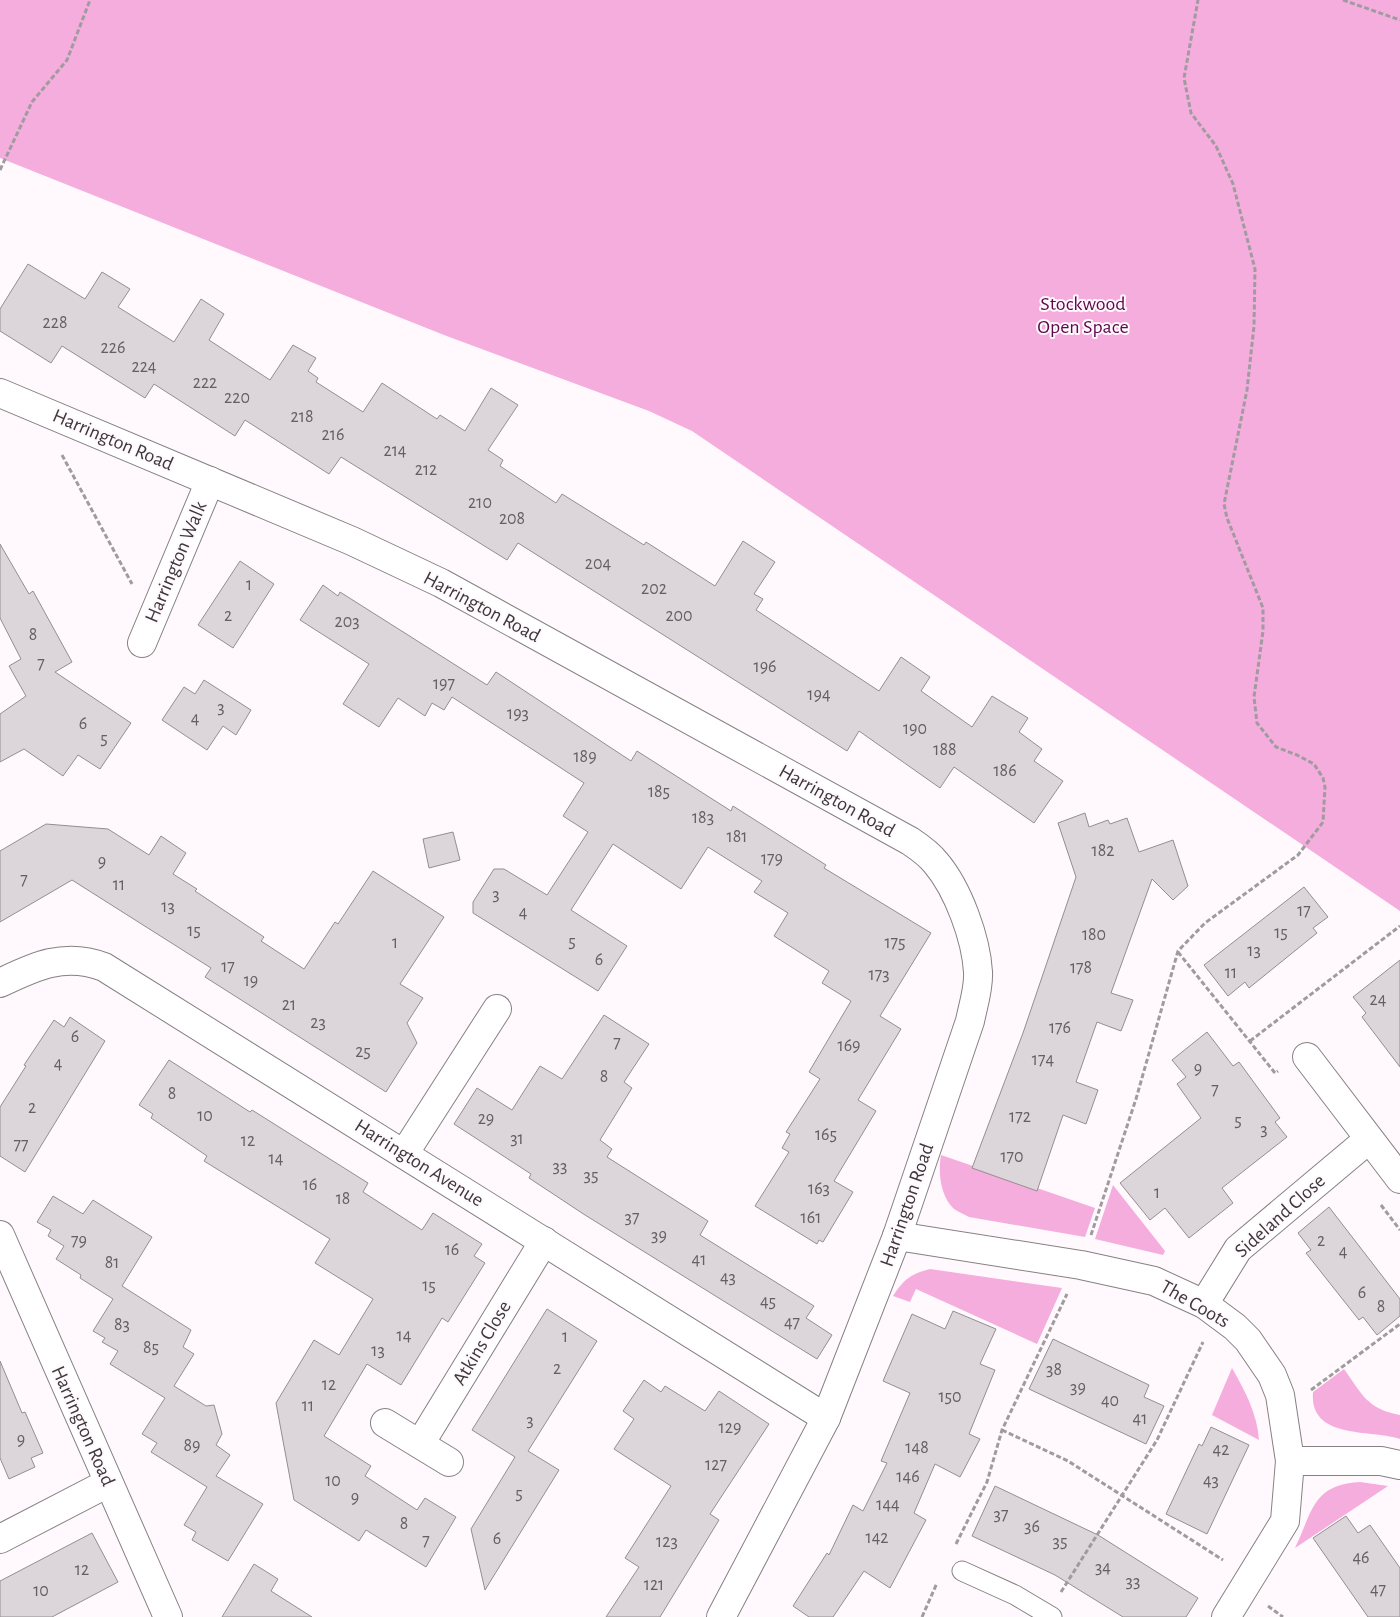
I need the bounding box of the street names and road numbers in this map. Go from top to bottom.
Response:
street label: Harrington Road [50,406,176,474]
street label: Harrington Walk [141,498,211,626]
street label: Harrington Road [420,568,544,646]
street label: Harrington Road [776,761,898,841]
street label: Harrington Avenue [351,1115,487,1211]
street label: Harrington Road [877,1141,937,1269]
street label: Sideland Close [1231,1171,1329,1261]
street label: The Coots [1157,1276,1233,1332]
street label: Atkins Close [449,1297,515,1389]
street label: Harrington Road [48,1363,118,1489]

